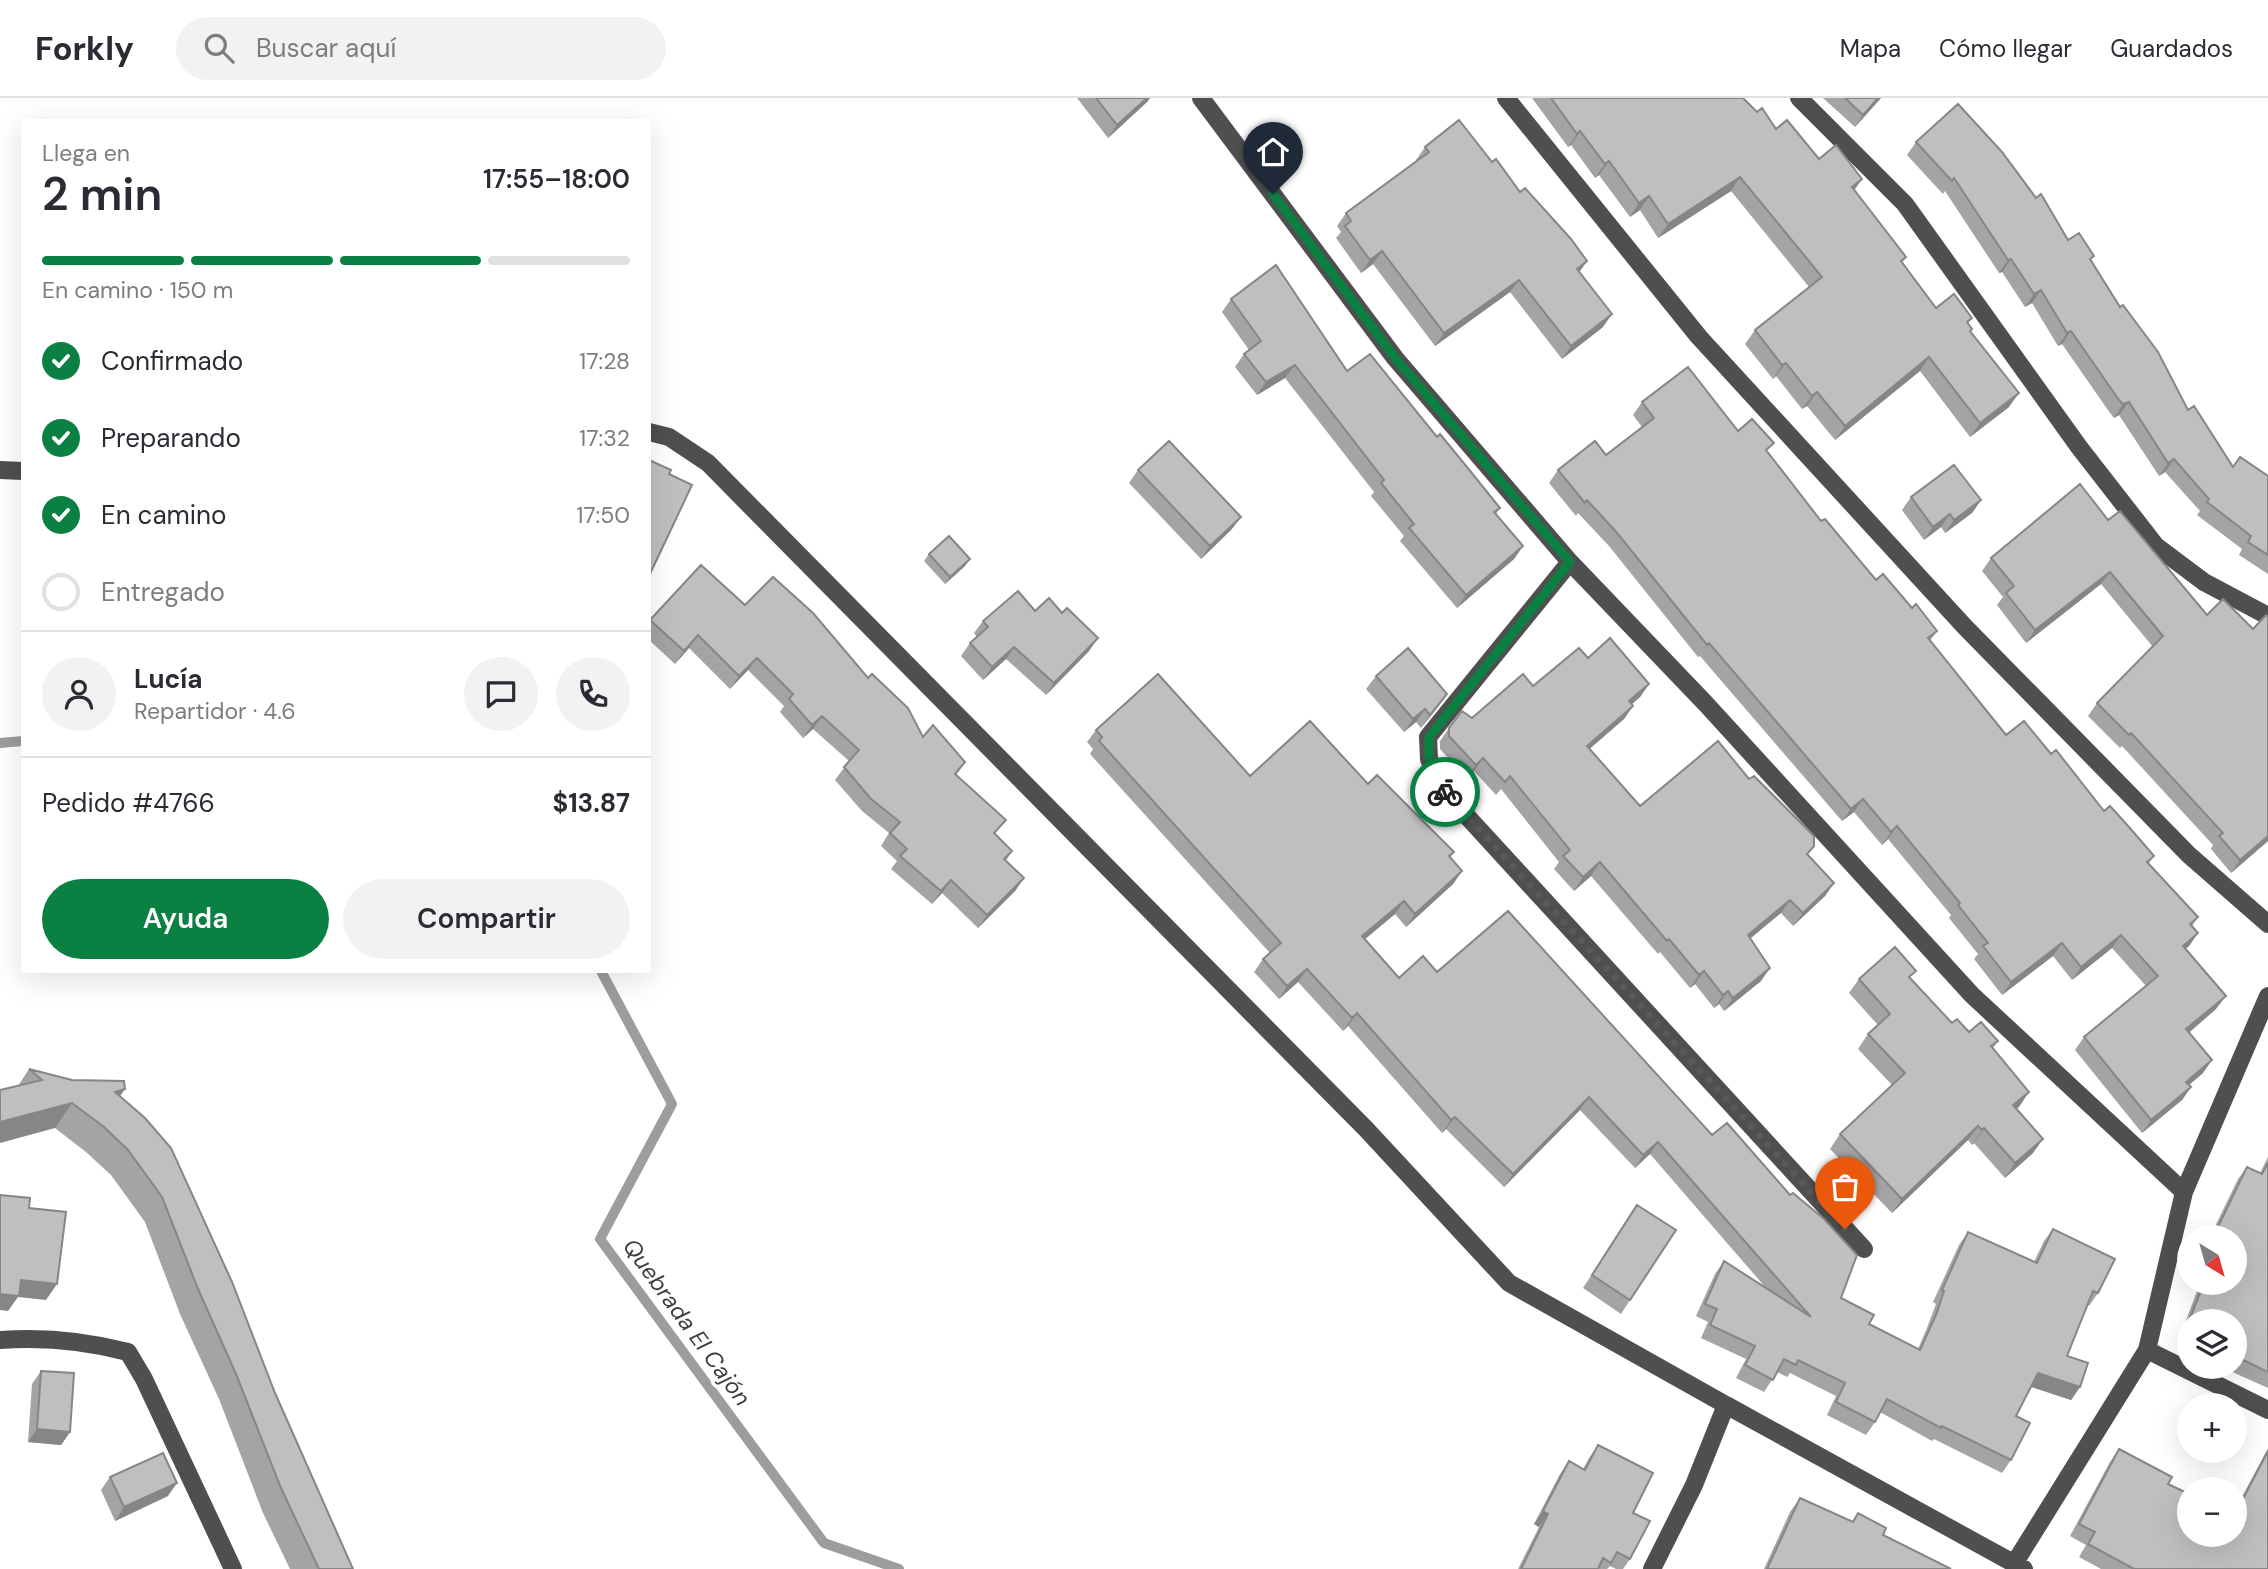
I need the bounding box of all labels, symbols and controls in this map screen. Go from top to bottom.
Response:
search box [176,17,666,80]
text: Forkly [35,27,134,70]
icon: search [200,29,238,67]
text: Buscar aquí [256,31,396,65]
text: Mapa [1840,33,1901,64]
text: Cómo llegar [1939,33,2072,64]
text: Guardados [2110,33,2233,64]
pin [1243,122,1303,194]
icon: home [1254,133,1292,171]
text: Llega en [42,138,130,168]
text: 17:55–18:00 [483,162,630,196]
text: 2 min [42,164,162,224]
text: En camino · 150 m [42,275,233,305]
icon: check [42,342,80,380]
text: Confirmado [101,344,243,378]
text: 17:28 [579,346,630,376]
icon: check [42,419,80,457]
text: Preparando [101,421,241,455]
text: 17:32 [579,423,630,453]
icon: check [42,496,80,534]
text: En camino [101,498,226,532]
text: 17:50 [576,500,630,530]
text: Entregado [101,575,225,609]
button: person [42,657,116,731]
button: chat [464,657,538,731]
button: phone [556,657,630,731]
text: Lucía [134,662,202,696]
text: Repartidor · 4.6 [134,696,296,726]
courier [1410,757,1480,827]
icon: bike [1426,773,1464,811]
text: Pedido #4766 [42,786,215,820]
text: $13.87 [552,786,630,820]
button: Ayuda [42,879,329,959]
button: Compartir [343,879,630,959]
pin [1815,1157,1875,1229]
icon: bag [1826,1168,1864,1206]
north arrow [2177,1225,2247,1295]
map controls [2177,1225,2247,1547]
water label: Quebrada El Cajón [616,1233,758,1411]
button: layers [2177,1309,2247,1379]
button: + [2177,1393,2247,1463]
button: − [2177,1477,2247,1547]

